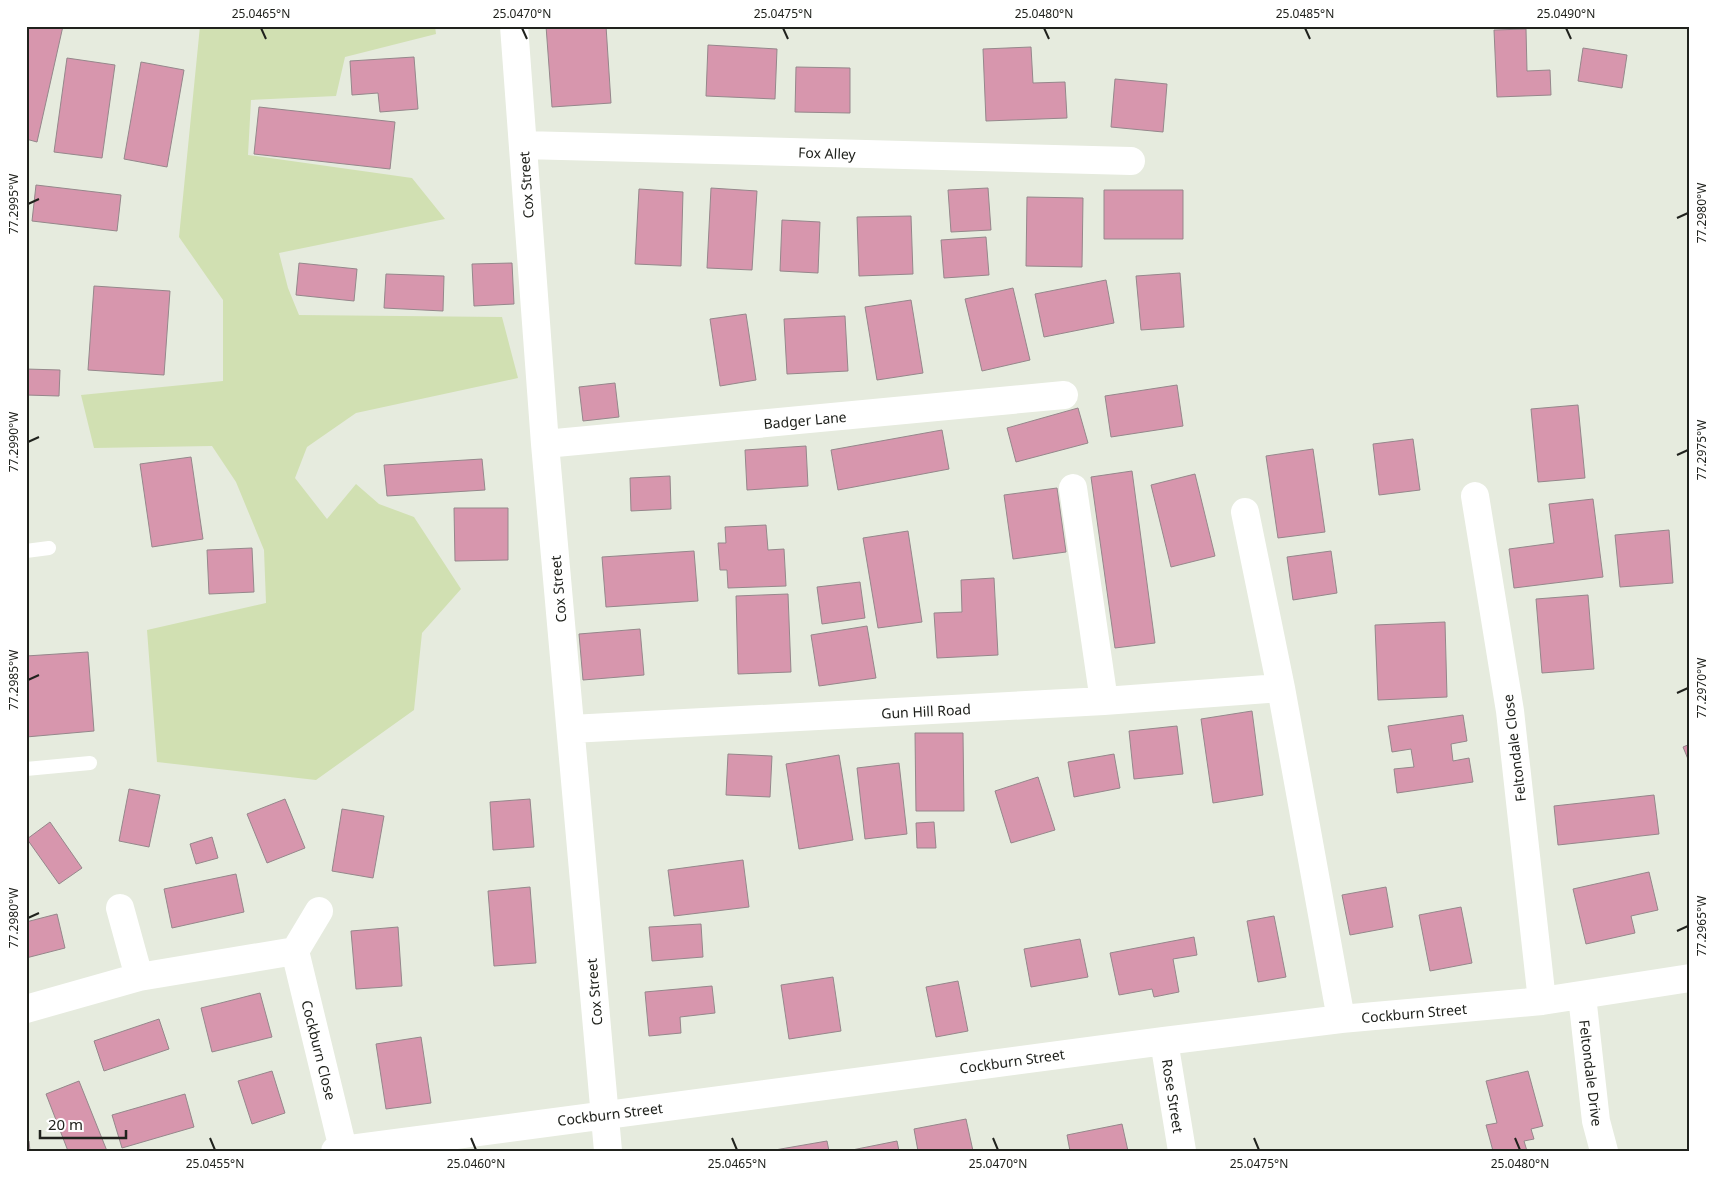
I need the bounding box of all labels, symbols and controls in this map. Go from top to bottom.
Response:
text: 25.0465°N [232,5,290,22]
text: 25.0470°N [493,5,551,22]
text: 25.0475°N [754,5,812,22]
text: 25.0480°N [1015,5,1073,22]
text: 25.0485°N [1276,5,1334,22]
text: 25.0490°N [1537,5,1595,22]
street label: Fox Alley [798,143,857,164]
street label: Cox Street [514,151,538,219]
text: 77.2995°W [5,174,22,234]
text: 77.2980°W [1693,183,1710,243]
street label: Badger Lane [763,407,847,433]
text: 77.2990°W [5,412,22,472]
text: 77.2975°W [1693,420,1710,480]
street label: Cox Street [546,555,570,623]
text: 77.2985°W [5,650,22,710]
text: 77.2970°W [1693,658,1710,718]
street label: Feltondale Close [1498,693,1530,803]
street label: Gun Hill Road [881,699,971,723]
text: 77.2980°W [5,888,22,948]
text: 77.2965°W [1693,896,1710,956]
street label: Cox Street [582,958,606,1026]
street label: Cockburn Close [297,998,341,1102]
street label: Cockburn Street [1360,999,1468,1027]
street label: Feltondale Drive [1575,1019,1607,1127]
street label: Cockburn Street [958,1044,1066,1078]
street label: Rose Street [1158,1058,1188,1134]
street label: Cockburn Street [556,1098,664,1130]
scale bar [40,1107,126,1139]
text: 20 m [48,1114,83,1134]
text: 25.0455°N [186,1155,244,1172]
text: 25.0460°N [447,1155,505,1172]
text: 25.0465°N [708,1155,766,1172]
text: 25.0470°N [969,1155,1027,1172]
text: 25.0475°N [1230,1155,1288,1172]
text: 25.0480°N [1491,1155,1549,1172]

